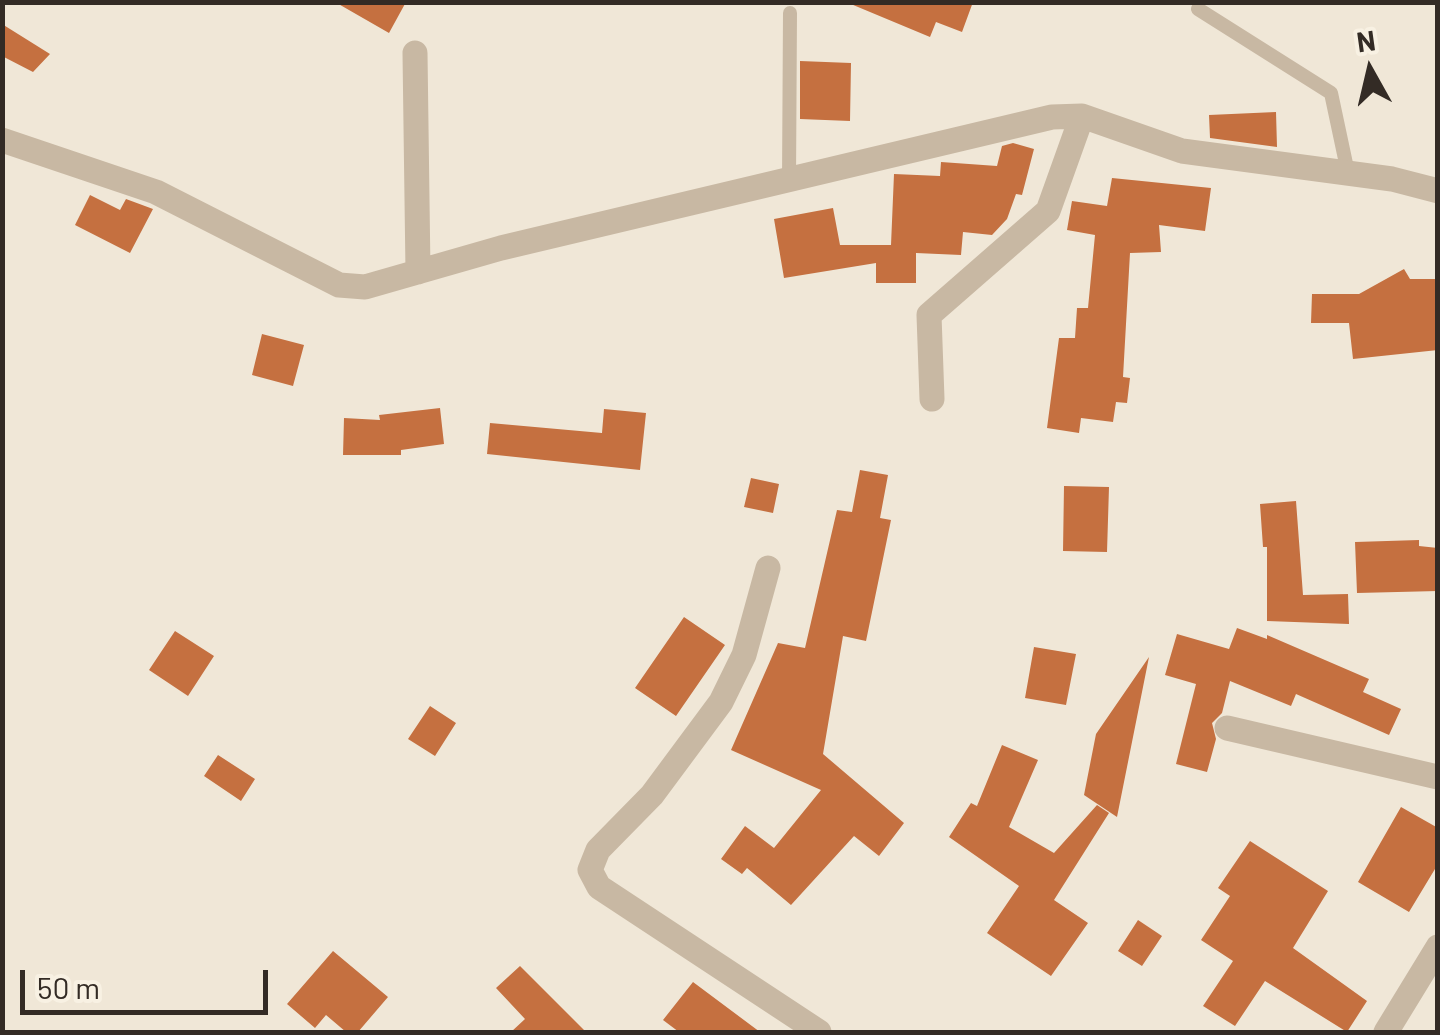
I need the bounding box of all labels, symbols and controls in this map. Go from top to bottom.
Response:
north arrow [1320,20,1420,120]
text: N [1354,22,1377,58]
scale bar [25,950,272,1012]
text: 50 m [37,969,100,1005]

